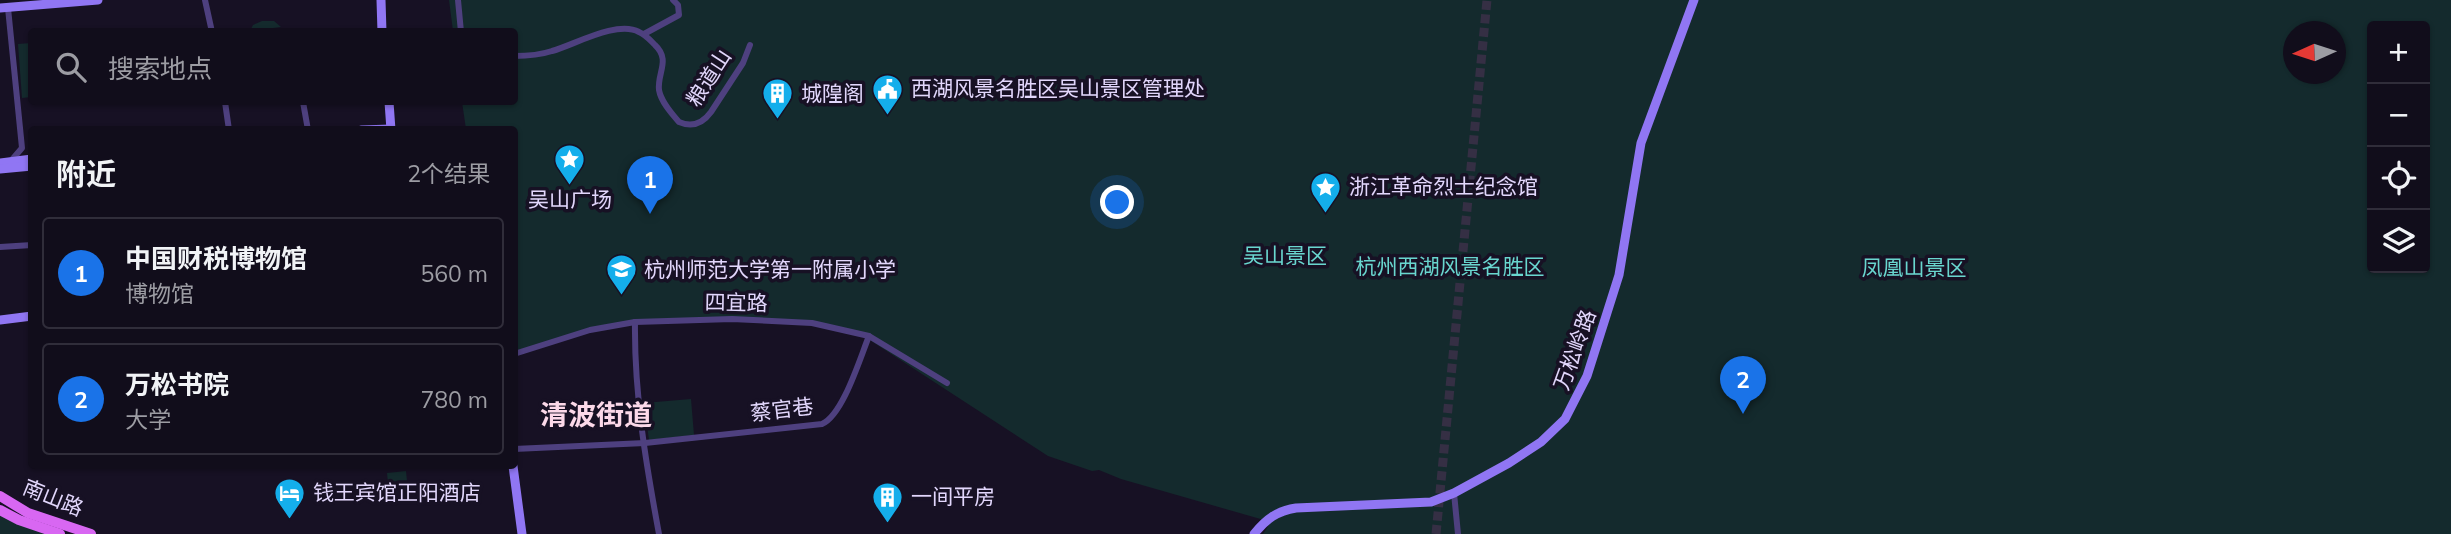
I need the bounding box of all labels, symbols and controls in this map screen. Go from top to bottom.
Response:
north arrow [2283,21,2346,84]
map controls [2367,21,2430,273]
button: + [2367,21,2430,84]
search box [28,28,518,105]
street label: 粮道山 [680,44,736,111]
icon: search [52,48,90,86]
text: 搜索地点 [108,52,212,85]
public building icon: 西湖风景名胜区吴山景区管理处 [871,72,905,116]
place label: 西湖风景名胜区吴山景区管理处 [911,75,1205,101]
building icon: 城隍阁 [761,77,795,121]
place label: 城隍阁 [801,80,864,106]
button: − [2367,84,2430,147]
place icon: 吴山广场 [553,143,587,187]
button: locate [2367,147,2430,210]
text: 附近 [56,155,116,193]
pin: 1 [627,156,673,214]
text: 2个结果 [407,159,490,188]
place icon: 浙江革命烈士纪念馆 [1309,170,1343,214]
place label: 浙江革命烈士纪念馆 [1349,173,1538,199]
your location [1100,185,1134,219]
place label: 吴山广场 [528,186,612,212]
button: layers [2367,210,2430,273]
text: 中国财税博物馆 [125,242,307,275]
park label: 吴山景区 [1243,242,1327,268]
school or university icon: 杭州师范大学第一附属小学 [604,253,638,297]
park label: 杭州西湖风景名胜区 [1356,253,1545,279]
park label: 凤凰山景区 [1862,254,1967,280]
place label: 杭州师范大学第一附属小学 [644,256,896,282]
text: 1 [74,259,88,288]
text: 560 m [420,259,488,288]
text: 博物馆 [125,279,194,308]
street label: 四宜路 [704,288,768,316]
street label: 万松岭路 [1547,306,1601,394]
pin: 2 [1720,356,1766,414]
text: 万松书院 [125,368,229,401]
text: 2 [74,385,88,414]
text: 780 m [420,385,488,414]
street label: 蔡官巷 [749,392,815,426]
district label: 清波街道 [540,397,652,432]
text: 大学 [125,405,171,434]
street label: 南山路 [19,473,87,521]
hotel icon: 钱王宾馆正阳酒店 [273,476,307,520]
place label: 钱王宾馆正阳酒店 [313,479,481,505]
building icon: 一间平房 [871,480,905,524]
place label: 一间平房 [911,483,995,509]

